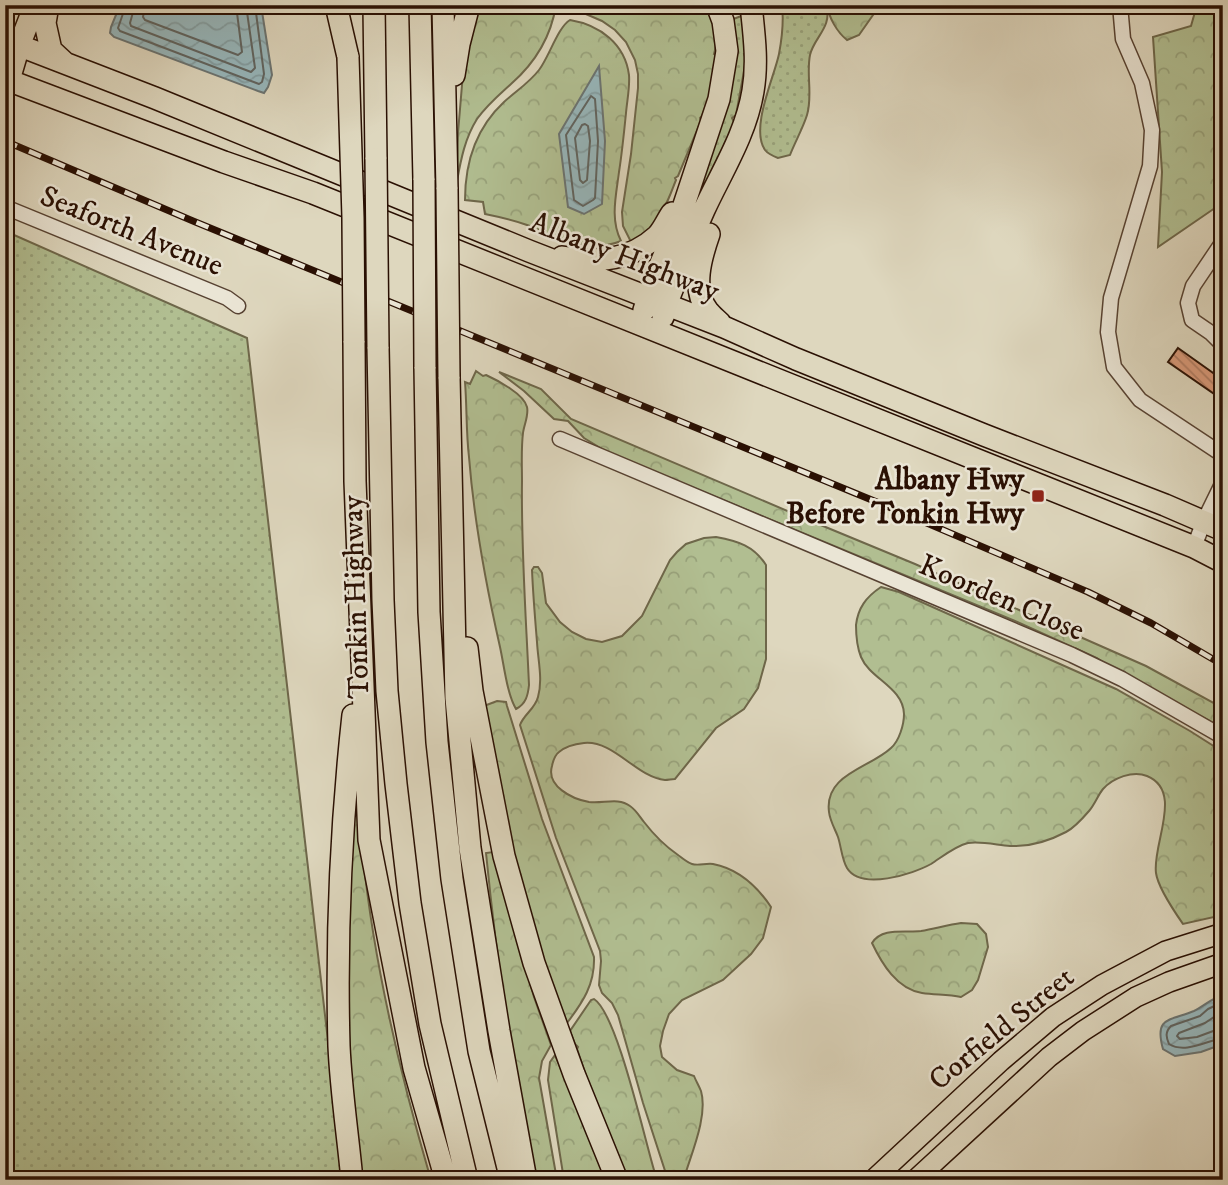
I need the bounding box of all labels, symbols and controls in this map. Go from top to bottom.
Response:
street label: Seaforth Avenue [34,178,228,285]
street label: Albany Highway [524,204,725,311]
place label: Albany Hwy Before Tonkin Hwy [786,462,1025,533]
marker: Albany Hwy Before Tonkin Hwy [1030,488,1046,504]
street label: Tonkin Highway [334,494,379,699]
street label: Koorden Close [913,547,1090,650]
street label: Corfield Street [922,959,1082,1099]

